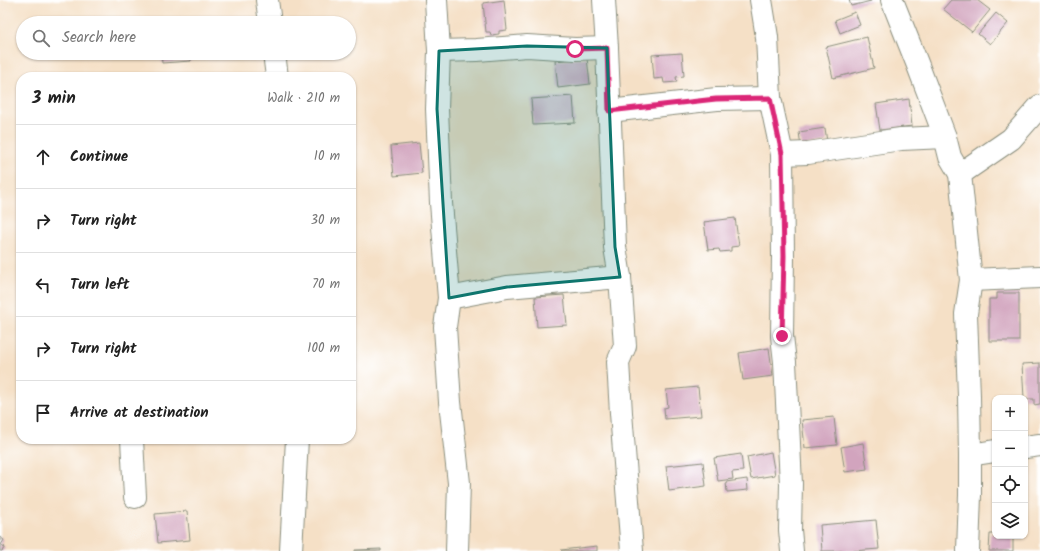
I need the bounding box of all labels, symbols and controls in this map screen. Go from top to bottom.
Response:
search box [16,16,356,60]
text: Search here [62,26,136,50]
icon: search [30,27,52,49]
route start [566,40,584,58]
text: 3 min [32,85,76,112]
text: Walk · 210 m [267,88,340,109]
text: Continue [70,145,128,169]
icon: ahead [32,146,54,168]
text: 10 m [314,146,340,167]
text: Turn right [70,209,137,233]
icon: right [32,210,54,232]
text: 30 m [311,210,340,231]
text: Turn left [70,273,130,297]
icon: left [32,274,54,296]
text: 70 m [312,274,340,295]
route end [773,327,791,345]
text: Turn right [70,337,137,361]
icon: right [32,338,54,360]
text: 100 m [307,338,340,359]
map controls [992,395,1028,539]
button: + [992,395,1028,431]
text: Arrive at destination [70,401,209,425]
icon: arrive [32,402,54,424]
button: − [992,431,1028,467]
button: locate [992,467,1028,503]
button: layers [992,503,1028,539]

